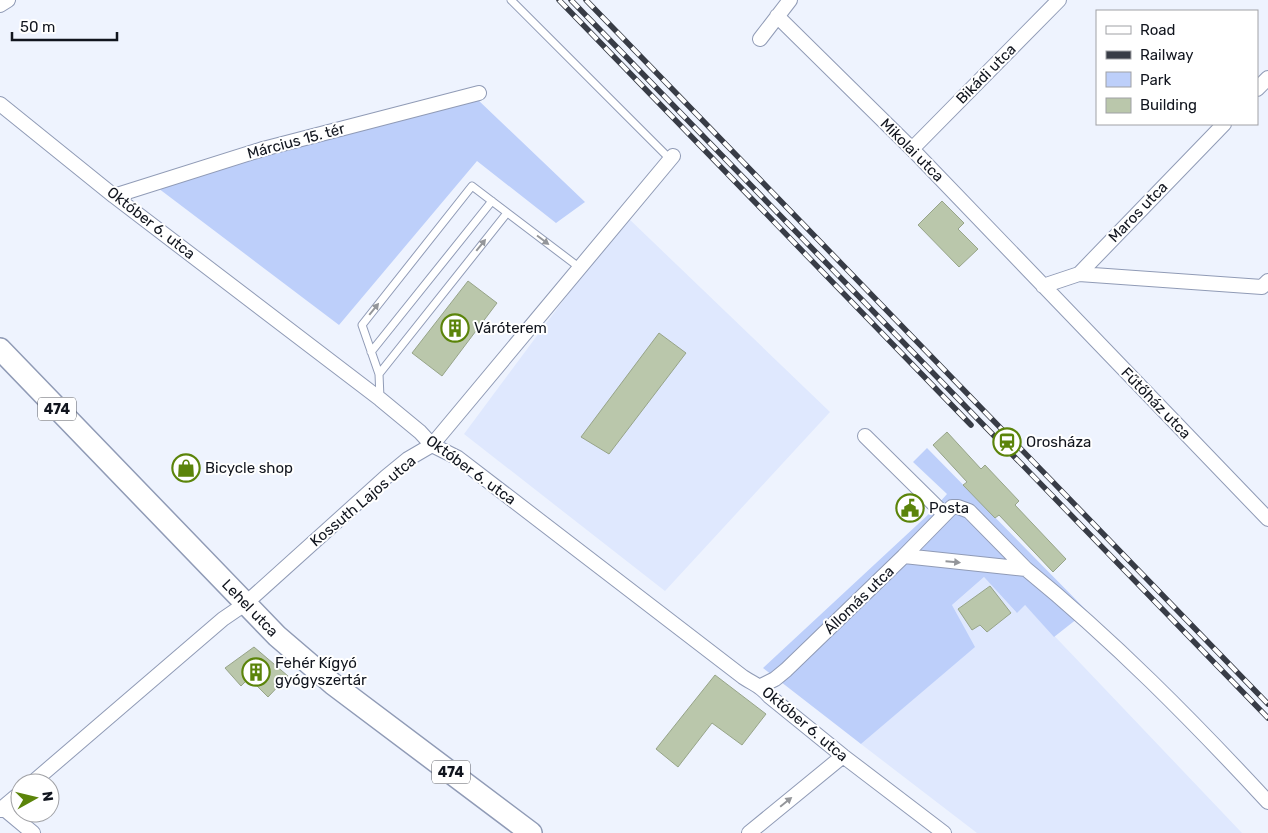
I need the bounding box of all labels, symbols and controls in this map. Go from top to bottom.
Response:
scale bar [12,10,118,42]
legend [1096,10,1258,125]
text: 50 m [20,18,55,36]
text: Road [1140,21,1176,39]
street label: Bikádi utca [952,40,1020,108]
text: Railway [1140,46,1194,64]
text: Park [1140,71,1171,89]
text: Building [1140,96,1197,114]
street label: Mikolai utca [877,115,947,185]
street label: Március 15. tér [245,119,347,163]
street label: Maros utca [1105,178,1171,246]
street label: Október 6. utca [103,183,199,263]
one-way arrow [536,235,549,246]
one-way arrow [476,239,487,252]
one-way arrow [369,303,380,316]
building icon: Váróterem [440,313,470,343]
place label: Váróterem [474,319,547,337]
street label: Fűtőház utca [1117,364,1195,442]
road number: 474 [38,398,76,420]
station icon: Orosháza [992,427,1022,457]
street label: Október 6. utca [423,431,519,509]
place label: Orosháza [1026,433,1091,451]
street label: Kossuth Lajos utca [307,452,419,550]
shop icon: Bicycle shop [171,453,201,483]
place label: Bicycle shop [205,459,293,477]
public building icon: Posta [895,493,925,523]
place label: Posta [929,499,969,517]
one-way arrow [945,558,961,566]
street label: Állomás utca [820,562,898,638]
street label: Lehel utca [218,575,282,641]
place label: Fehér Kígyó gyógyszertár [275,654,367,689]
building icon: Fehér Kígyó gyógyszertár [241,657,271,687]
street label: Október 6. utca [758,683,852,765]
road number: 474 [432,760,470,784]
north arrow [10,773,60,823]
text: N [38,790,56,802]
one-way arrow [780,797,793,808]

